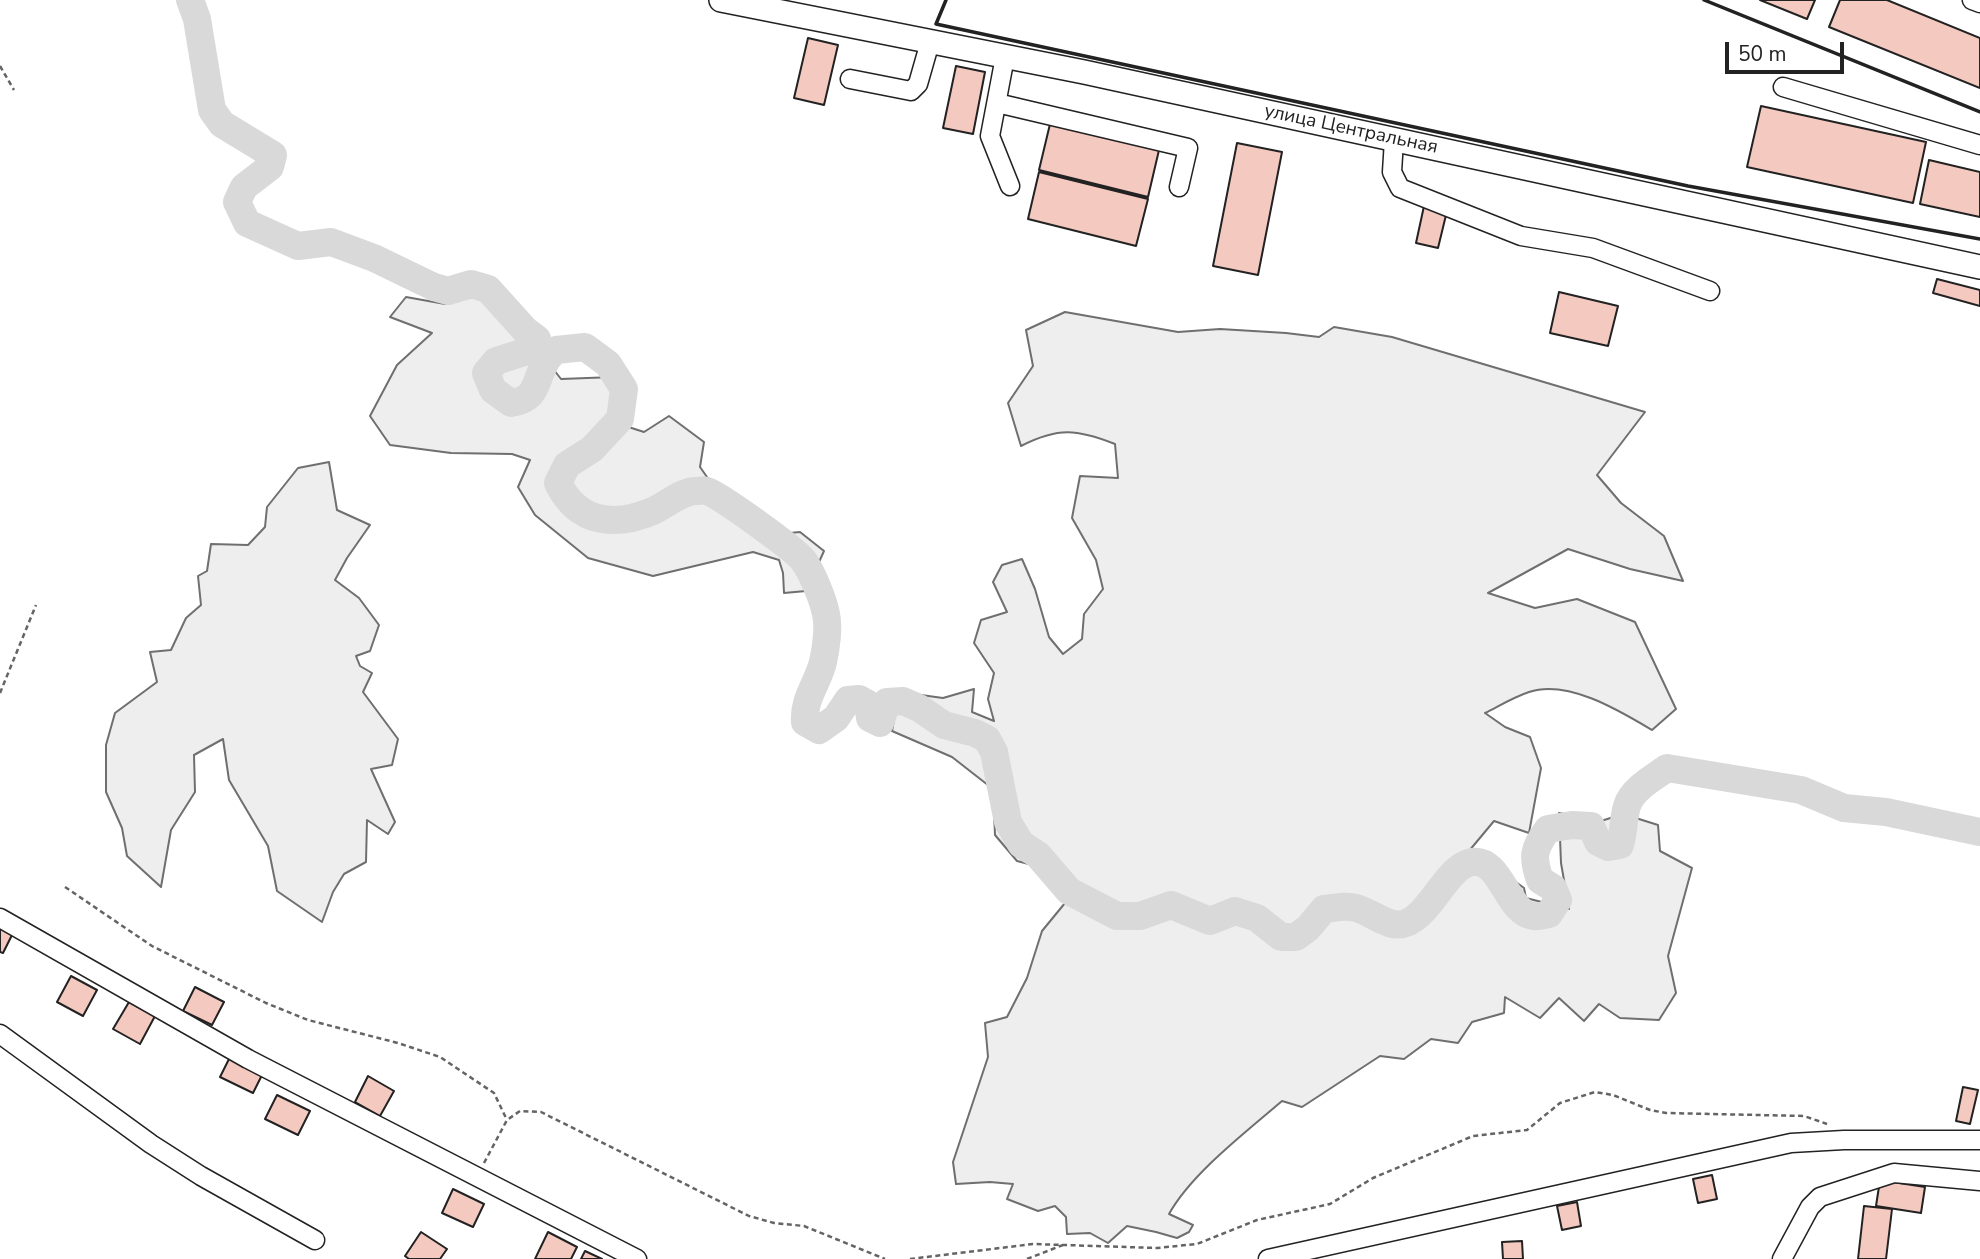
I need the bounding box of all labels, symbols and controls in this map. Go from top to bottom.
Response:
scale bar [1728,28,1847,72]
text: 50 m [1738,40,1787,68]
street label: улица Центральная [1262,100,1440,160]

